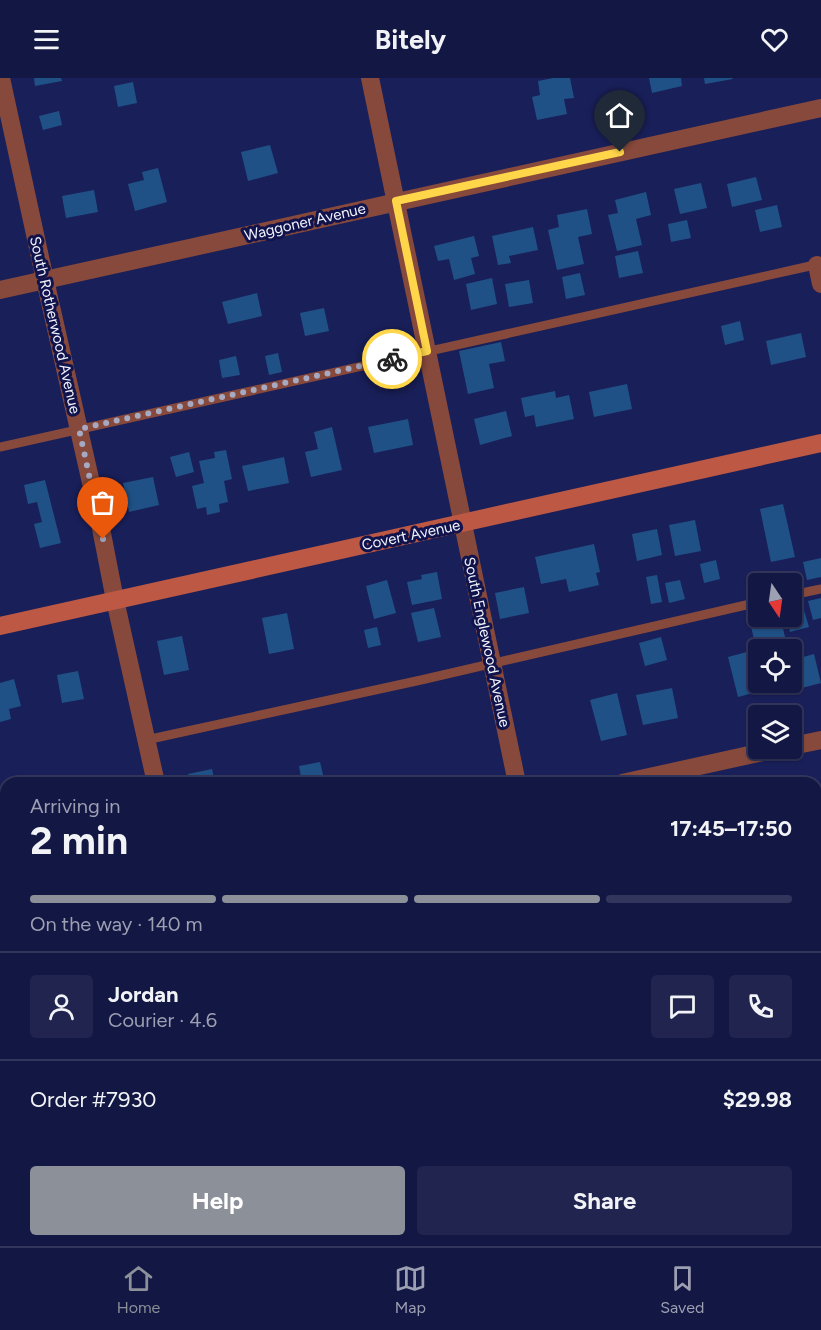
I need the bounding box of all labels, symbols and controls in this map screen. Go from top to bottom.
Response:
icon: menu [30,23,63,56]
text: Bitely [375,23,446,56]
icon: heart [758,23,791,56]
pin [594,90,645,152]
icon: home [603,99,636,132]
street label: Waggoner Avenue [243,199,367,245]
street label: South Rotherwood Avenue [26,234,84,416]
courier [362,329,422,389]
icon: bike [376,343,409,376]
pin [77,477,128,539]
icon: bag [86,486,119,519]
street label: Covert Avenue [360,516,462,554]
street label: South Englewood Avenue [460,555,514,729]
north arrow [748,573,802,627]
map controls [748,573,802,759]
button: locate [748,639,802,693]
button: layers [748,705,802,759]
text: Arriving in [30,794,120,818]
text: 17:45–17:50 [670,815,792,842]
text: 2 min [30,817,128,864]
text: On the way · 140 m [30,912,203,936]
button: person [30,975,93,1038]
button: chat [651,975,714,1038]
button: phone [729,975,792,1038]
text: Jordan [108,981,179,1008]
text: Courier · 4.6 [108,1008,217,1032]
text: Order #7930 [30,1086,156,1113]
text: $29.98 [723,1086,792,1113]
button: Help [30,1166,405,1235]
button: Share [417,1166,792,1235]
tab: Home [117,1262,160,1317]
tab: Map [394,1262,427,1317]
tab: Saved [660,1262,704,1317]

